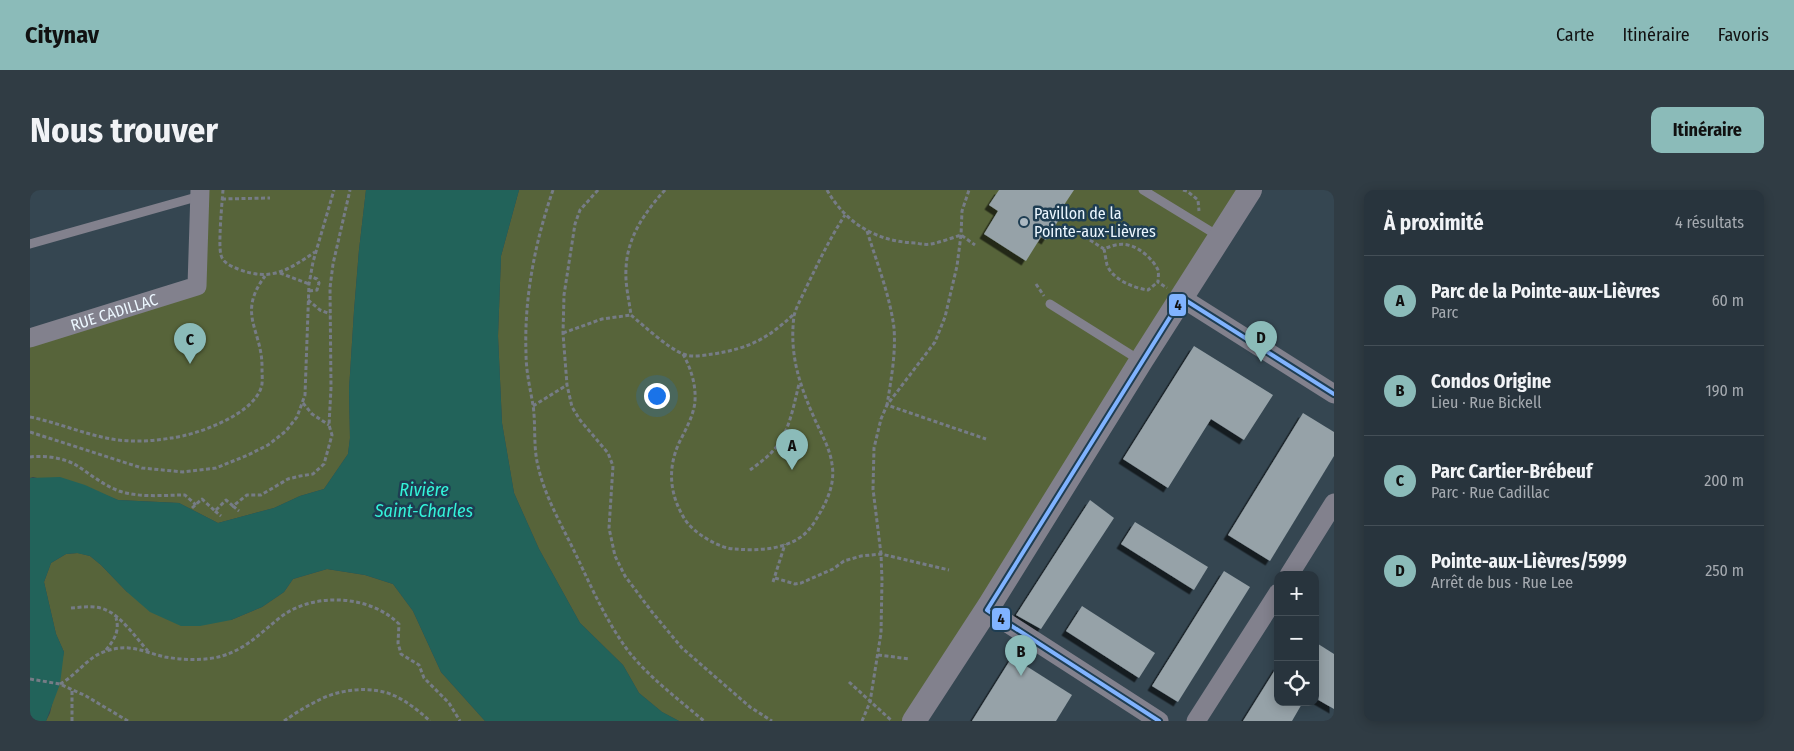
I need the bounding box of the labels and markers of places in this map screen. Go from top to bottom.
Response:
place label: Pavillon de la Pointe-aux-Lièvres [1034,204,1156,241]
marker: Pavillon de la Pointe-aux-Lièvres [1018,216,1030,228]
pin: D [1245,321,1277,362]
pin: C [174,323,206,364]
pin: A [776,429,808,470]
pin: B [1005,635,1037,676]

